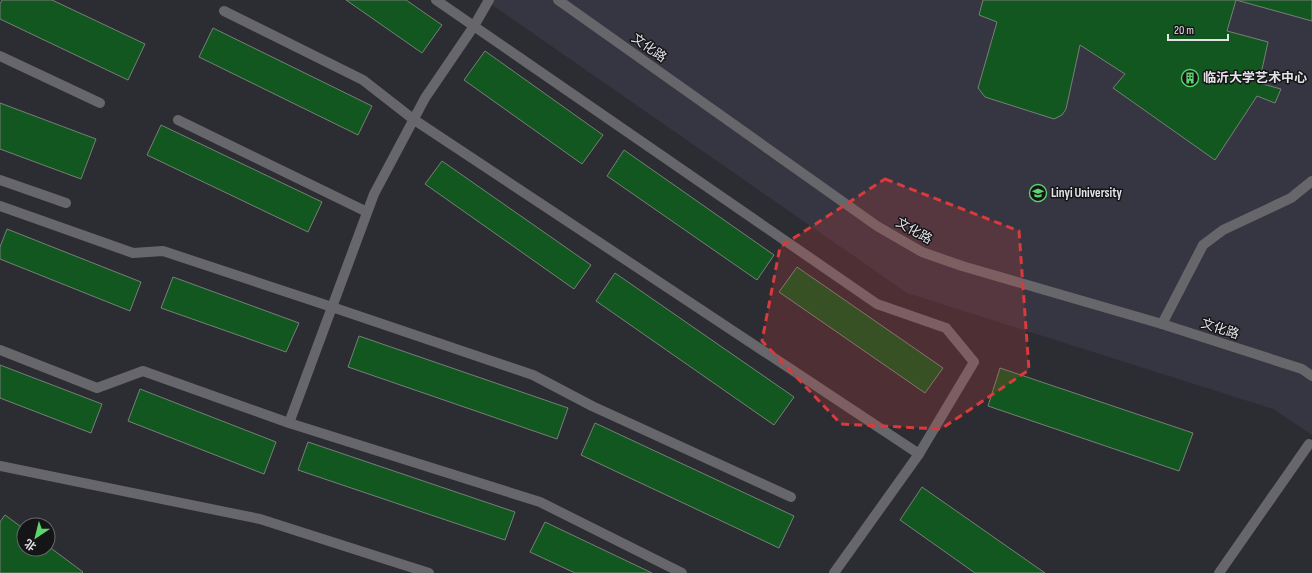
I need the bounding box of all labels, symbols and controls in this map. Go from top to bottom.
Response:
scale bar [1168,16,1228,42]
text: 20 m [1174,23,1194,38]
street label: 文化路 [628,30,670,66]
building icon: 临沂大学艺术中心 [1180,68,1200,88]
place label: 临沂大学艺术中心 [1203,70,1307,86]
school or university icon: Linyi University [1028,183,1048,203]
place label: Linyi University [1051,185,1123,201]
street label: 文化路 [893,215,935,247]
street label: 文化路 [1199,315,1241,343]
north arrow [16,517,56,557]
text: 北 [22,536,39,553]

